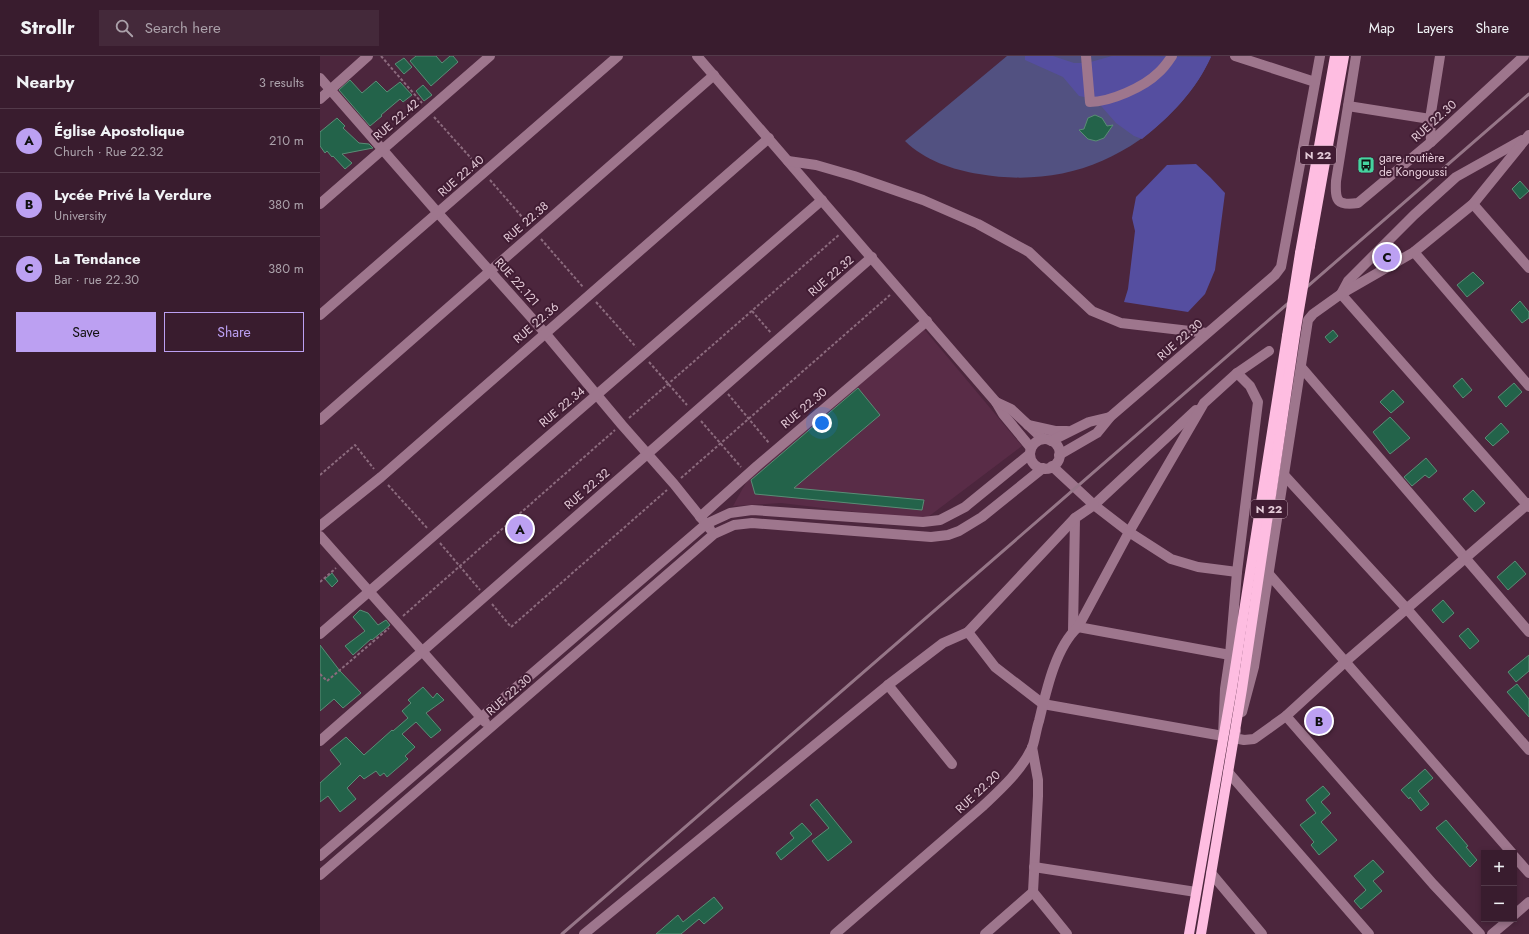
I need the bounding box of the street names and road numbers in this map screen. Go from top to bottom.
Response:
street label: RUE 22.42 [369,95,423,145]
street label: RUE 22.30 [1407,96,1461,146]
road number: N 22 [1300,146,1336,164]
street label: RUE 22.40 [434,151,488,201]
street label: RUE 22.38 [499,197,553,247]
street label: RUE 22.32 [804,251,858,301]
street label: RUE 22.121 [490,254,544,310]
street label: RUE 22.36 [509,298,563,348]
street label: RUE 22.30 [1153,315,1207,365]
street label: RUE 22.34 [535,382,589,432]
street label: RUE 22.30 [777,383,831,433]
street label: RUE 22.32 [560,464,614,514]
road number: N 22 [1251,500,1287,518]
street label: RUE 22.30 [482,670,536,720]
street label: RUE 22.20 [951,766,1005,818]

